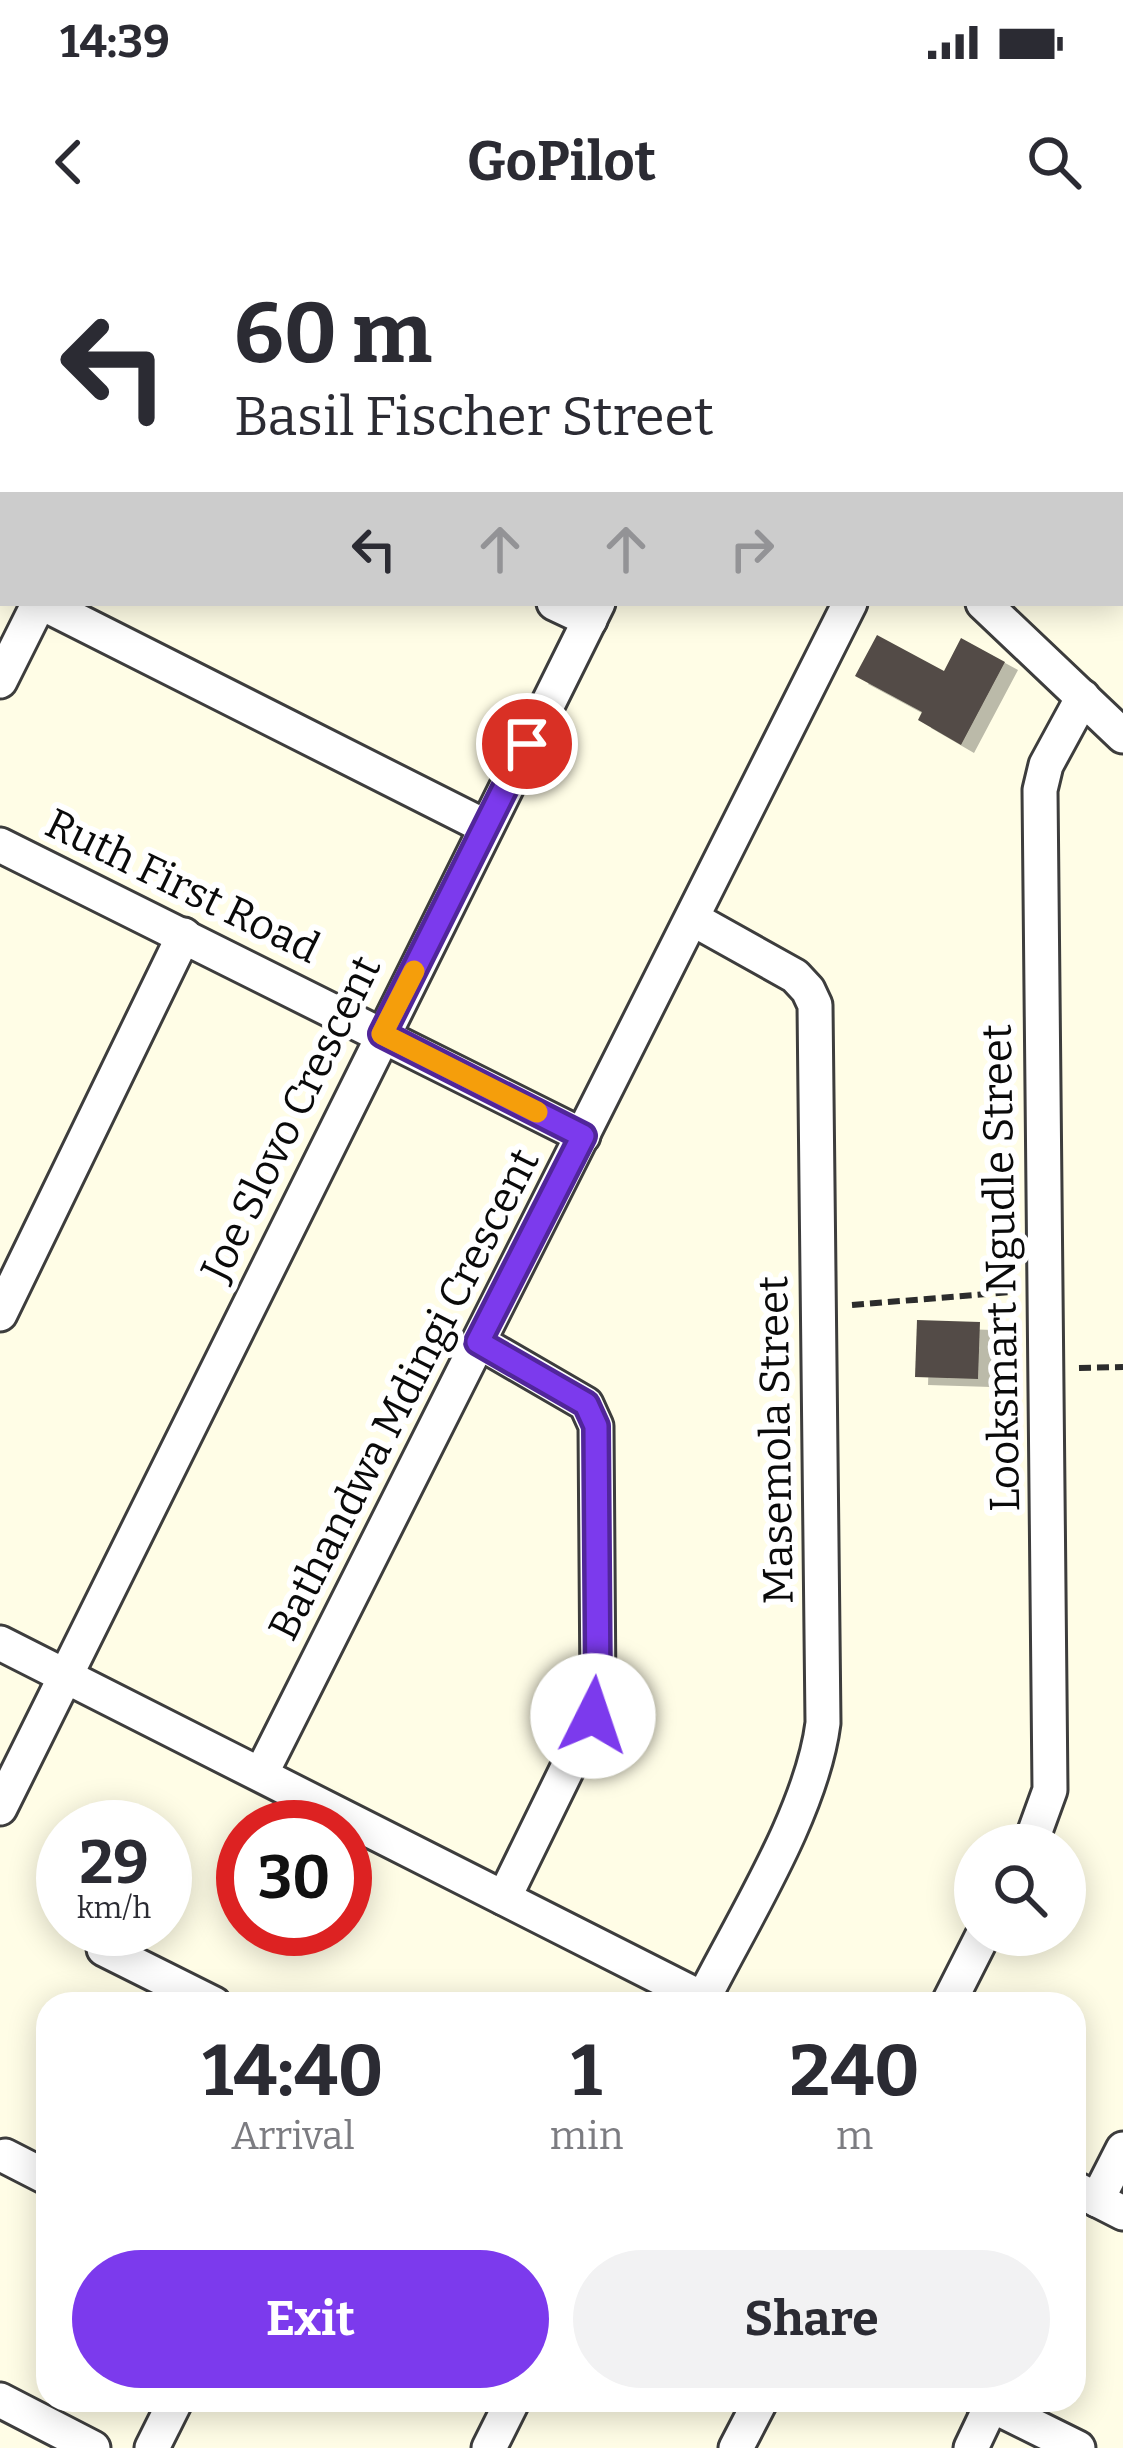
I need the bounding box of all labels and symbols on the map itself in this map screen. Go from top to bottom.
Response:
pin [476,693,578,795]
street label: Ruth First Road [38,798,328,974]
street label: Joe Slovo Crescent [190,948,391,1290]
street label: Looksmart Ngudle Street [972,1024,1030,1512]
street label: Bathandwa Mdingi Crescent [258,1141,550,1648]
street label: Masemola Street [748,1275,804,1605]
position arrow [530,1653,656,1779]
speed limit sign: 30 [216,1800,372,1956]

